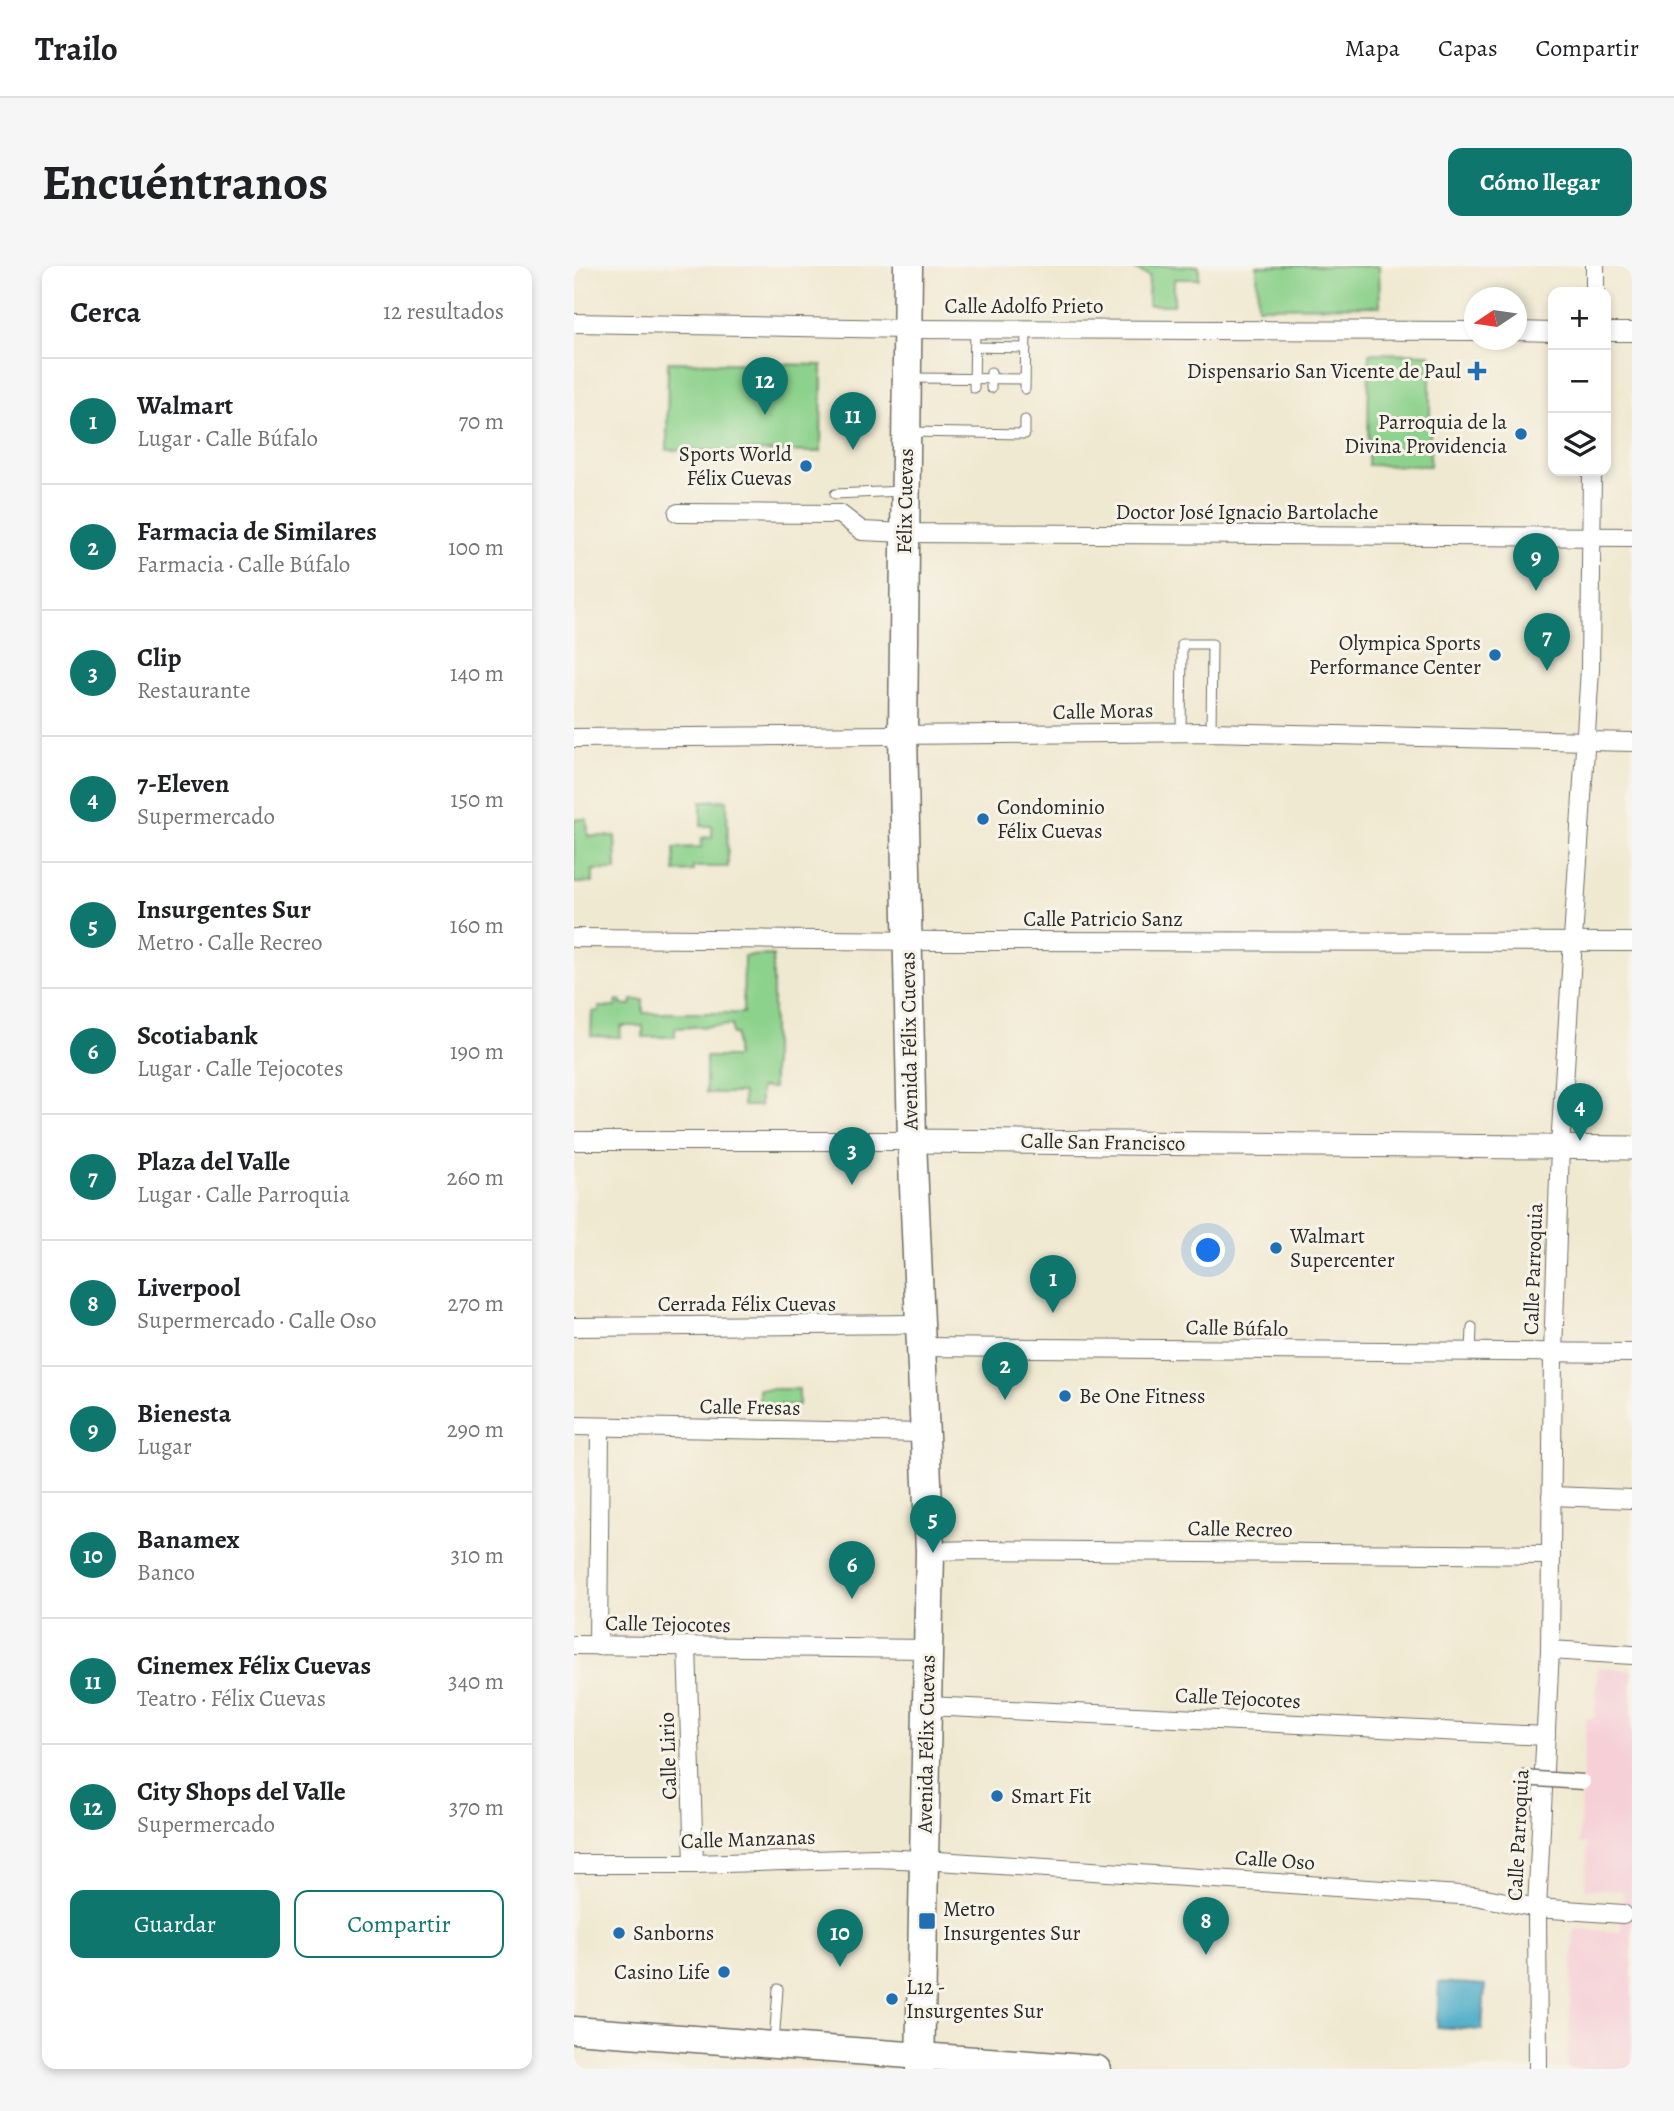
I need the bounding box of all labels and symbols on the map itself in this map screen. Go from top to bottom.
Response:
north arrow [1464,287,1527,350]
street label: Calle Adolfo Prieto [945,292,1103,320]
pin: 12 [742,357,788,415]
place label: Dispensario San Vicente de Paul [1187,357,1461,385]
marker: Dispensario San Vicente de Paul [1467,361,1487,381]
pin: 11 [830,392,876,450]
place label: Parroquia de la Divina Providencia [1344,408,1507,460]
marker: Parroquia de la Divina Providencia [1513,426,1529,442]
place label: Sports World Félix Cuevas [679,440,793,492]
street label: Félix Cuevas [890,448,920,554]
marker: Sports World Félix Cuevas [798,458,814,474]
street label: Doctor José Ignacio Bartolache [1116,498,1378,526]
pin: 9 [1513,533,1559,591]
pin: 7 [1524,613,1570,671]
place label: Olympica Sports Performance Center [1309,629,1481,681]
marker: Olympica Sports Performance Center [1487,647,1503,663]
street label: Calle Moras [1052,696,1154,726]
place label: Condominio Félix Cuevas [997,793,1105,845]
marker: Condominio Félix Cuevas [975,811,991,827]
street label: Calle Patricio Sanz [1023,905,1183,933]
street label: Avenida Félix Cuevas [893,952,925,1131]
pin: 4 [1557,1083,1603,1141]
pin: 3 [829,1127,875,1185]
street label: Calle San Francisco [1020,1127,1186,1157]
street label: Calle Parroquia [1517,1202,1549,1335]
place label: Walmart Supercenter [1289,1222,1395,1274]
your location [1191,1233,1225,1267]
marker: Walmart Supercenter [1268,1240,1284,1256]
pin: 1 [1030,1255,1076,1313]
street label: Cerrada Félix Cuevas [658,1290,836,1318]
street label: Calle Búfalo [1185,1313,1289,1343]
pin: 2 [982,1342,1028,1400]
place label: Be One Fitness [1079,1382,1205,1410]
marker: Be One Fitness [1057,1388,1073,1404]
street label: Calle Fresas [699,1392,801,1422]
pin: 5 [910,1495,956,1553]
street label: Calle Recreo [1187,1514,1293,1544]
pin: 6 [829,1541,875,1599]
street label: Calle Tejocotes [605,1609,731,1639]
street label: Avenida Félix Cuevas [910,1655,942,1834]
street label: Calle Tejocotes [1174,1681,1302,1715]
street label: Calle Lirio [652,1712,684,1800]
street label: Calle Parroquia [1501,1768,1535,1902]
place label: Smart Fit [1011,1782,1092,1810]
marker: Smart Fit [989,1788,1005,1804]
street label: Calle Manzanas [680,1823,816,1855]
street label: Calle Oso [1234,1843,1316,1877]
place label: Metro Insurgentes Sur [943,1895,1081,1947]
pin: 8 [1183,1897,1229,1955]
pin: 10 [817,1909,863,1967]
marker: Metro Insurgentes Sur [917,1911,937,1931]
place label: Sanborns [633,1919,714,1947]
marker: Sanborns [611,1925,627,1941]
place label: Casino Life [614,1958,710,1986]
marker: Casino Life [716,1964,732,1980]
place label: L12 - Insurgentes Sur [906,1973,1044,2025]
marker: L12 - Insurgentes Sur [884,1991,900,2007]

